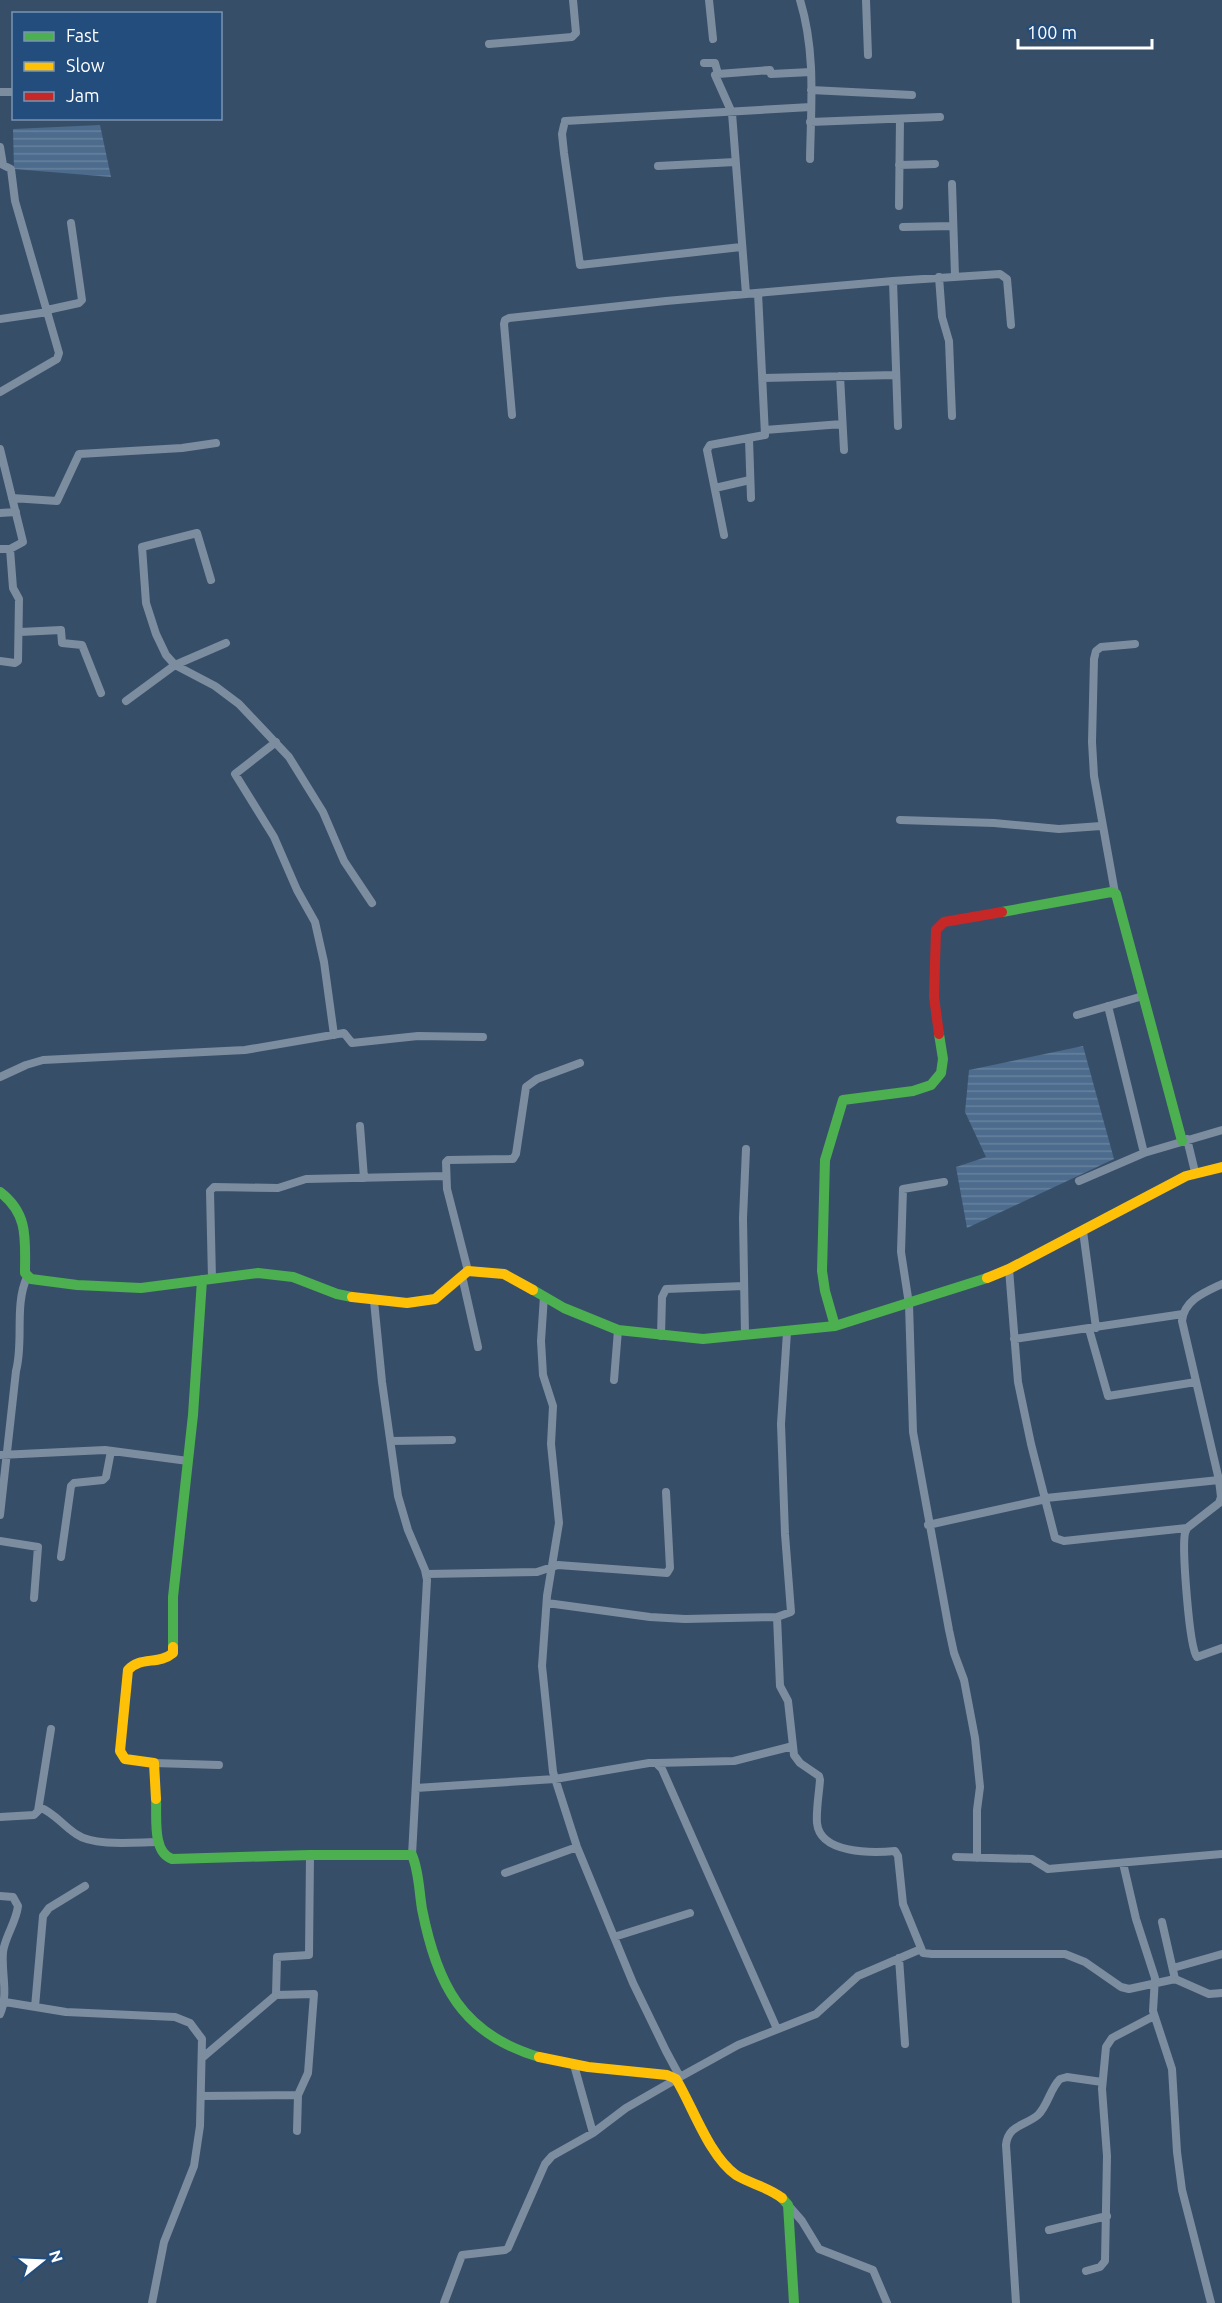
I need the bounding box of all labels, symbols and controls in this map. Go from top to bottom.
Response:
legend [12,12,222,120]
scale bar [1018,12,1152,50]
text: 100 m [1027,22,1077,42]
text: Fast [66,25,99,45]
text: Slow [66,55,105,75]
text: Jam [66,85,100,105]
north arrow [12,2231,72,2291]
text: N [46,2248,67,2265]

